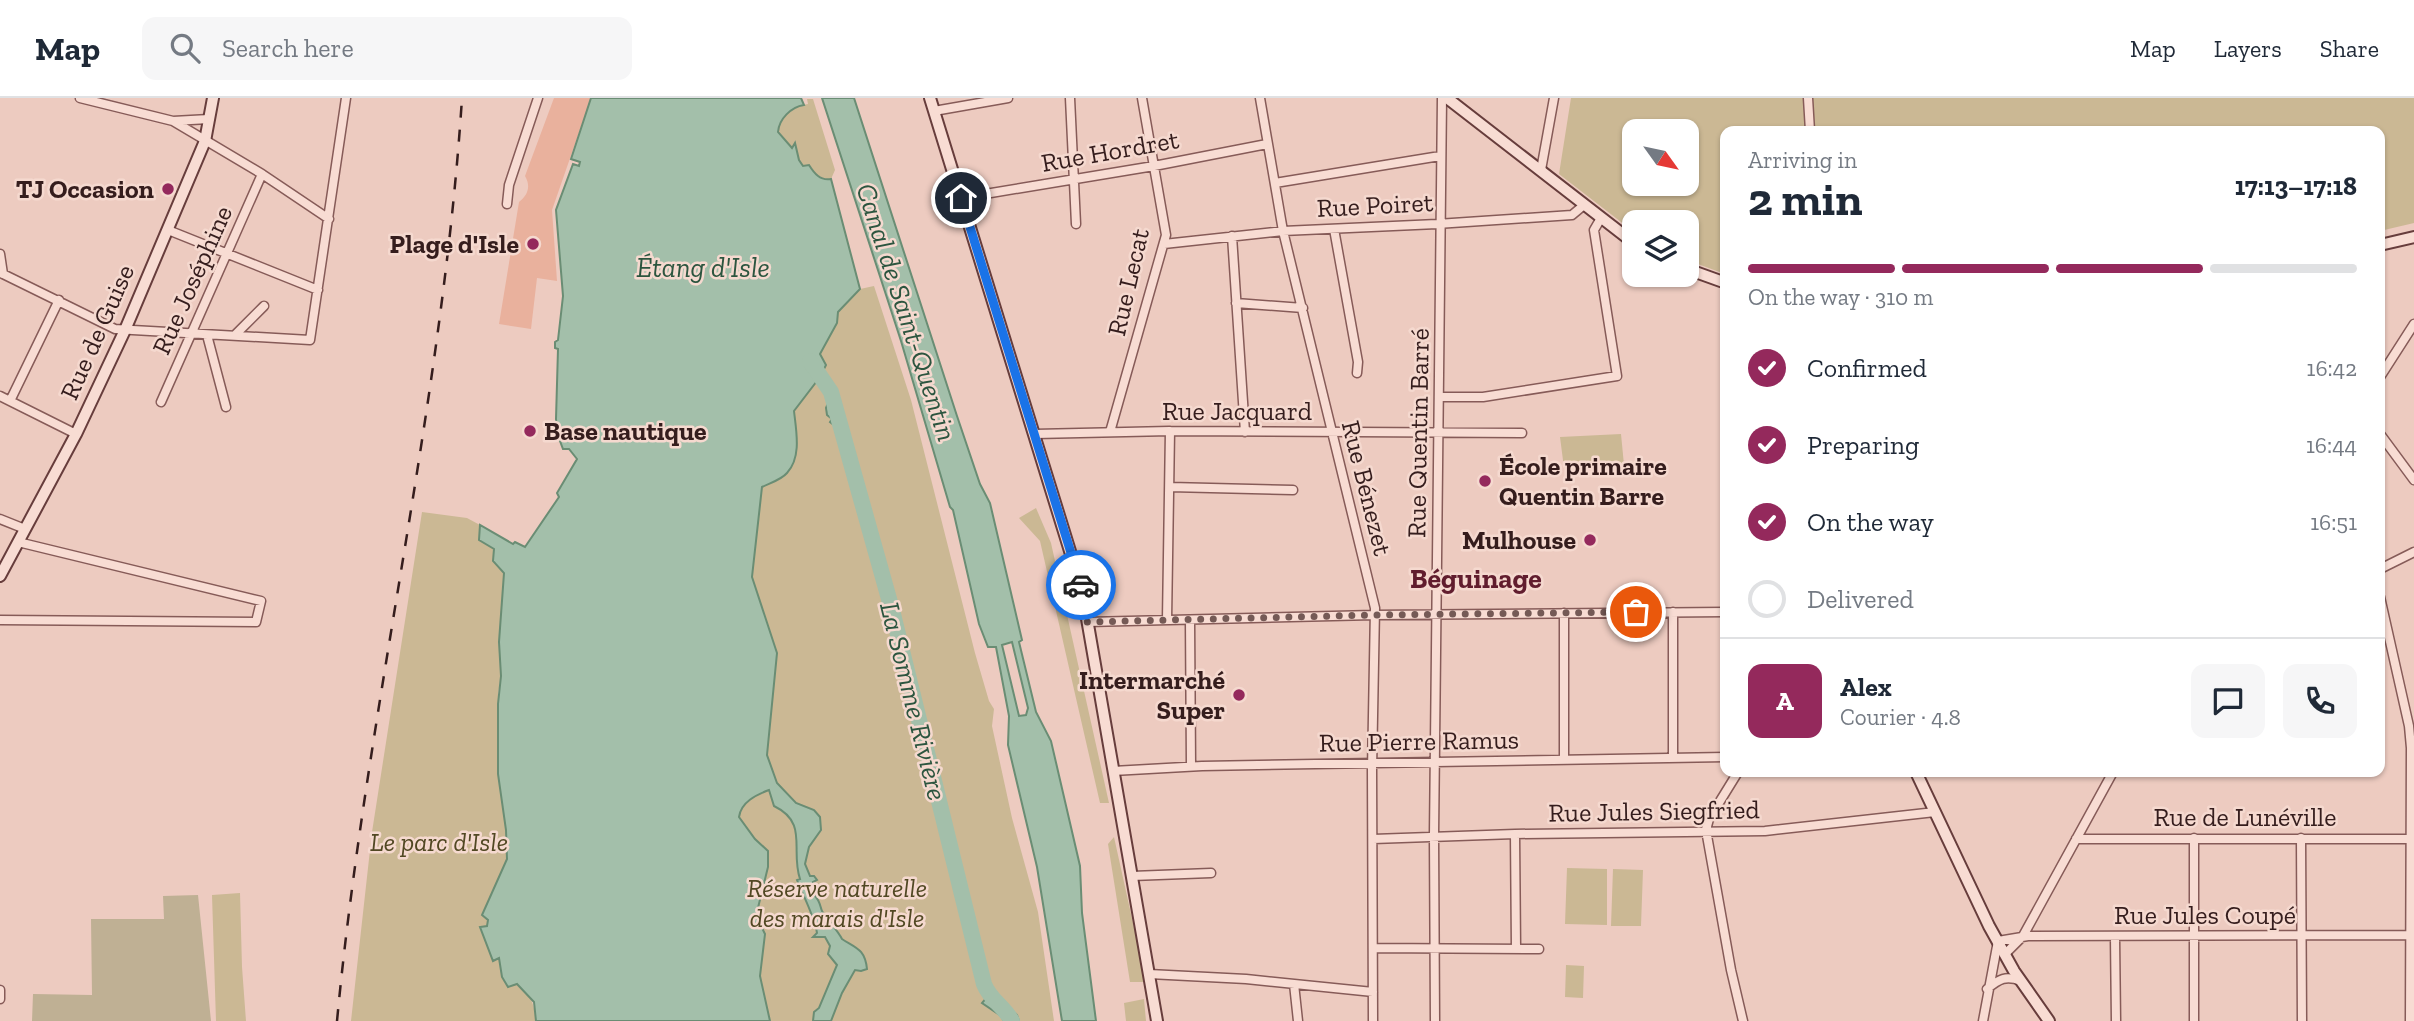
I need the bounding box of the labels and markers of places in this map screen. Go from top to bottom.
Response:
pin [931,168,991,228]
place label: TJ Occasion [16,173,155,205]
marker: TJ Occasion [160,181,176,197]
place label: Plage d'Isle [390,228,519,260]
marker: Plage d'Isle [525,236,541,252]
place label: Base nautique [544,415,707,447]
marker: Base nautique [522,423,538,439]
place label: École primaire Quentin Barre [1499,450,1667,512]
marker: École primaire Quentin Barre [1477,473,1493,489]
place label: Mulhouse [1462,524,1576,556]
marker: Mulhouse [1582,532,1598,548]
pin [1606,582,1666,642]
place label: Intermarché Super [1079,664,1225,726]
marker: Intermarché Super [1231,687,1247,703]

